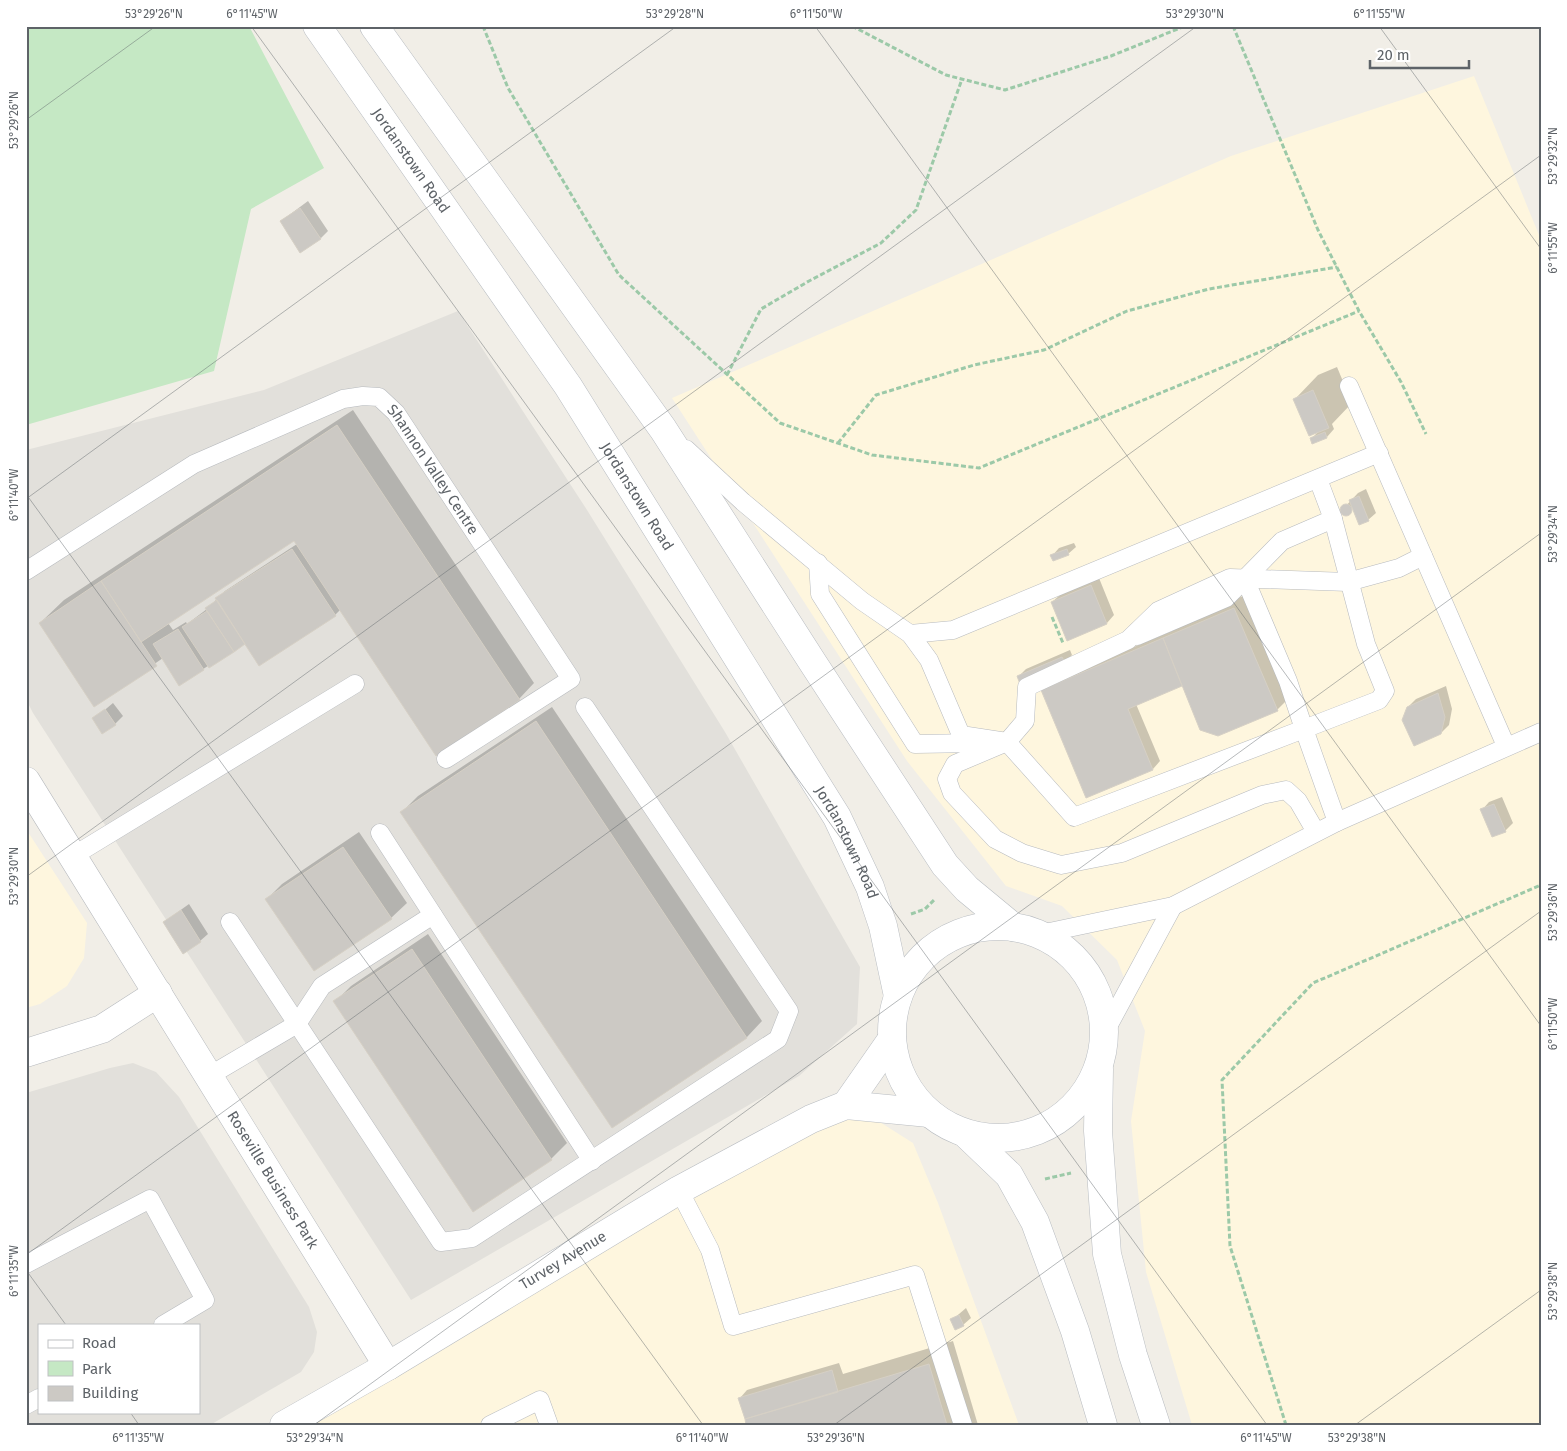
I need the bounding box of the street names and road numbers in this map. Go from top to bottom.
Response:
street label: Jordanstown Road [368,105,454,216]
street label: Shannon Valley Centre [384,401,483,538]
street label: Jordanstown Road [596,439,677,554]
street label: Jordanstown Road [811,783,882,901]
street label: Roseville Business Park [223,1108,322,1252]
street label: Turvey Avenue [516,1227,610,1293]

